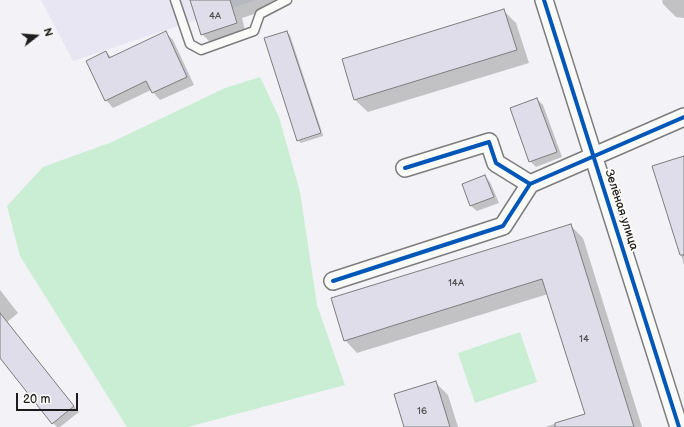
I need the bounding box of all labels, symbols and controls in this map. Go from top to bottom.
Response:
house number: 4А [209,10,221,22]
north arrow [16,16,56,56]
text: N [41,26,55,38]
street label: Зелёная улица [601,168,641,252]
house number: 14А [448,277,464,289]
house number: 14 [579,333,589,345]
scale bar [18,385,80,411]
text: 20 m [23,392,50,407]
house number: 16 [417,405,427,417]

